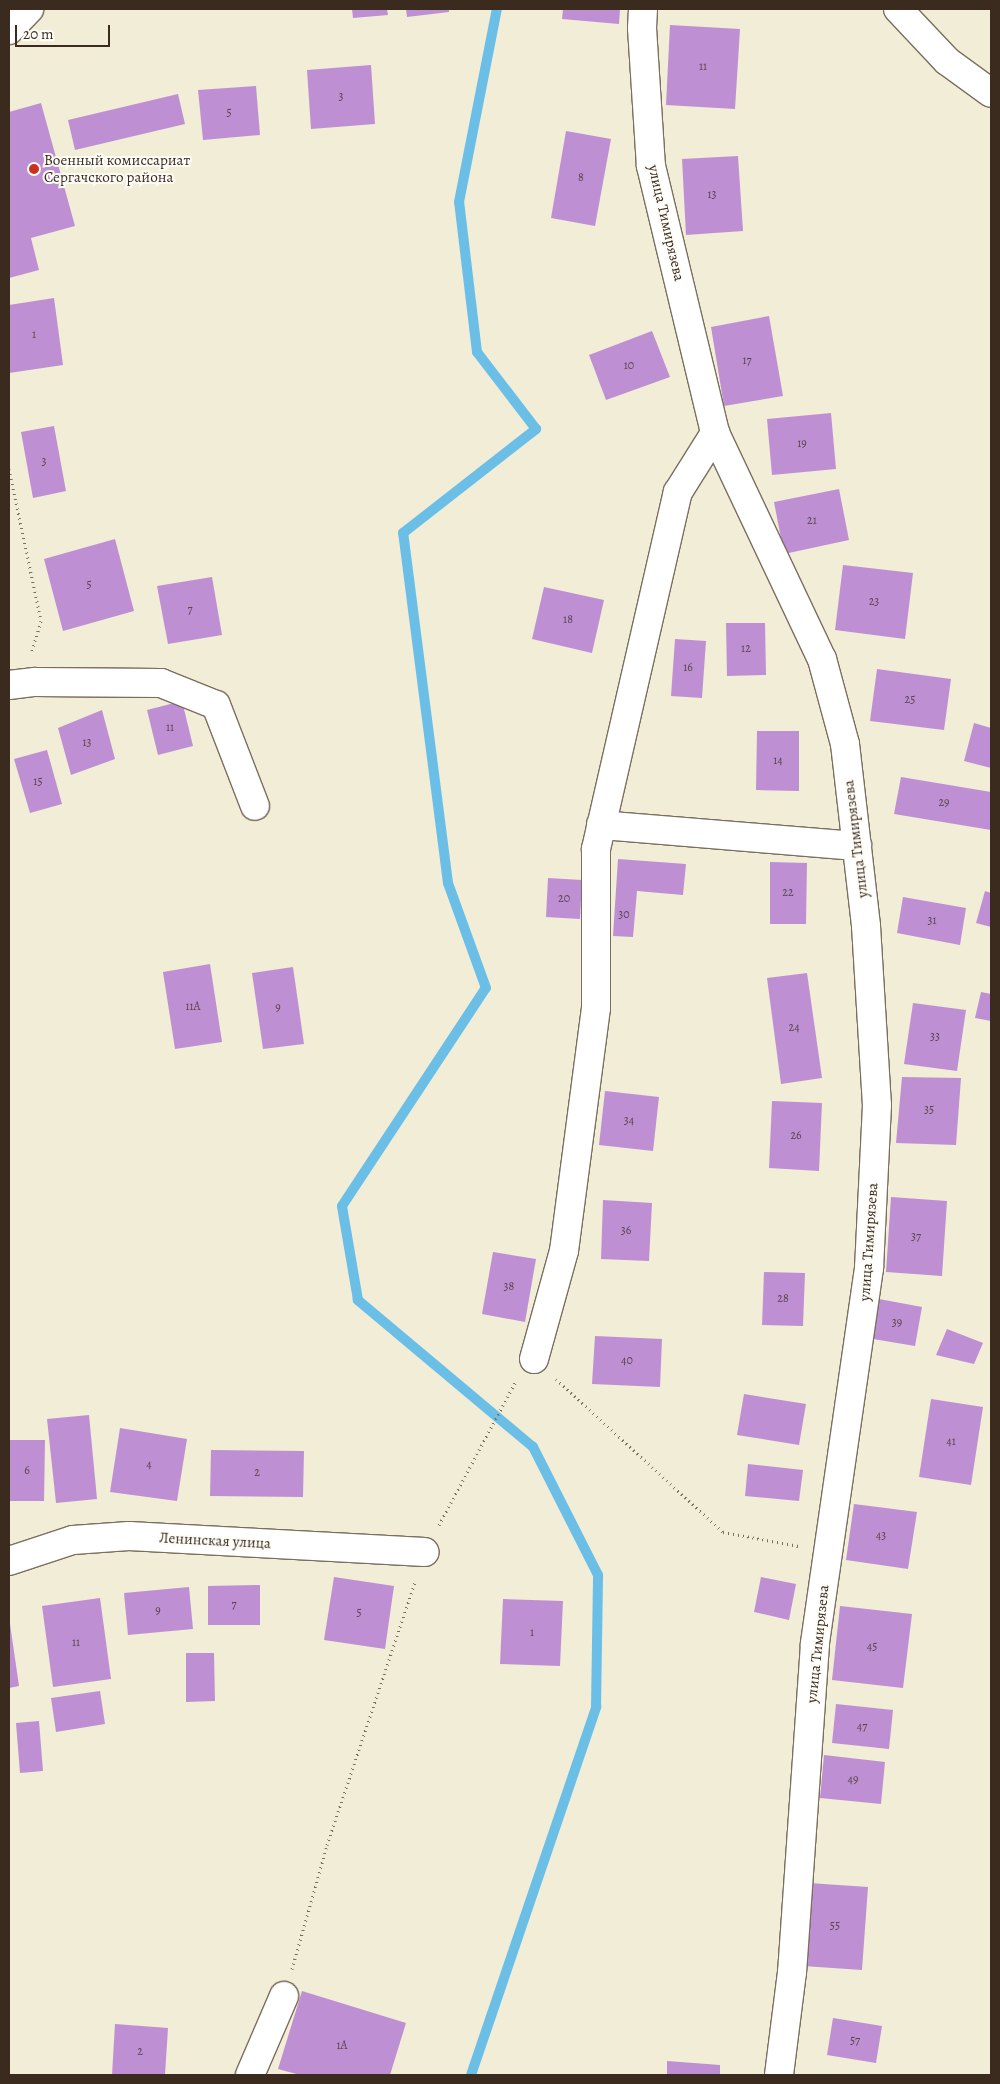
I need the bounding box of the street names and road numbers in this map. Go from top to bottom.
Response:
street label: улица Тимирязева [644,163,688,283]
street label: улица Тимирязева [840,779,872,899]
street label: улица Тимирязева [856,1182,882,1302]
street label: Ленинская улица [159,1529,271,1553]
street label: улица Тимирязева [803,1584,833,1704]

